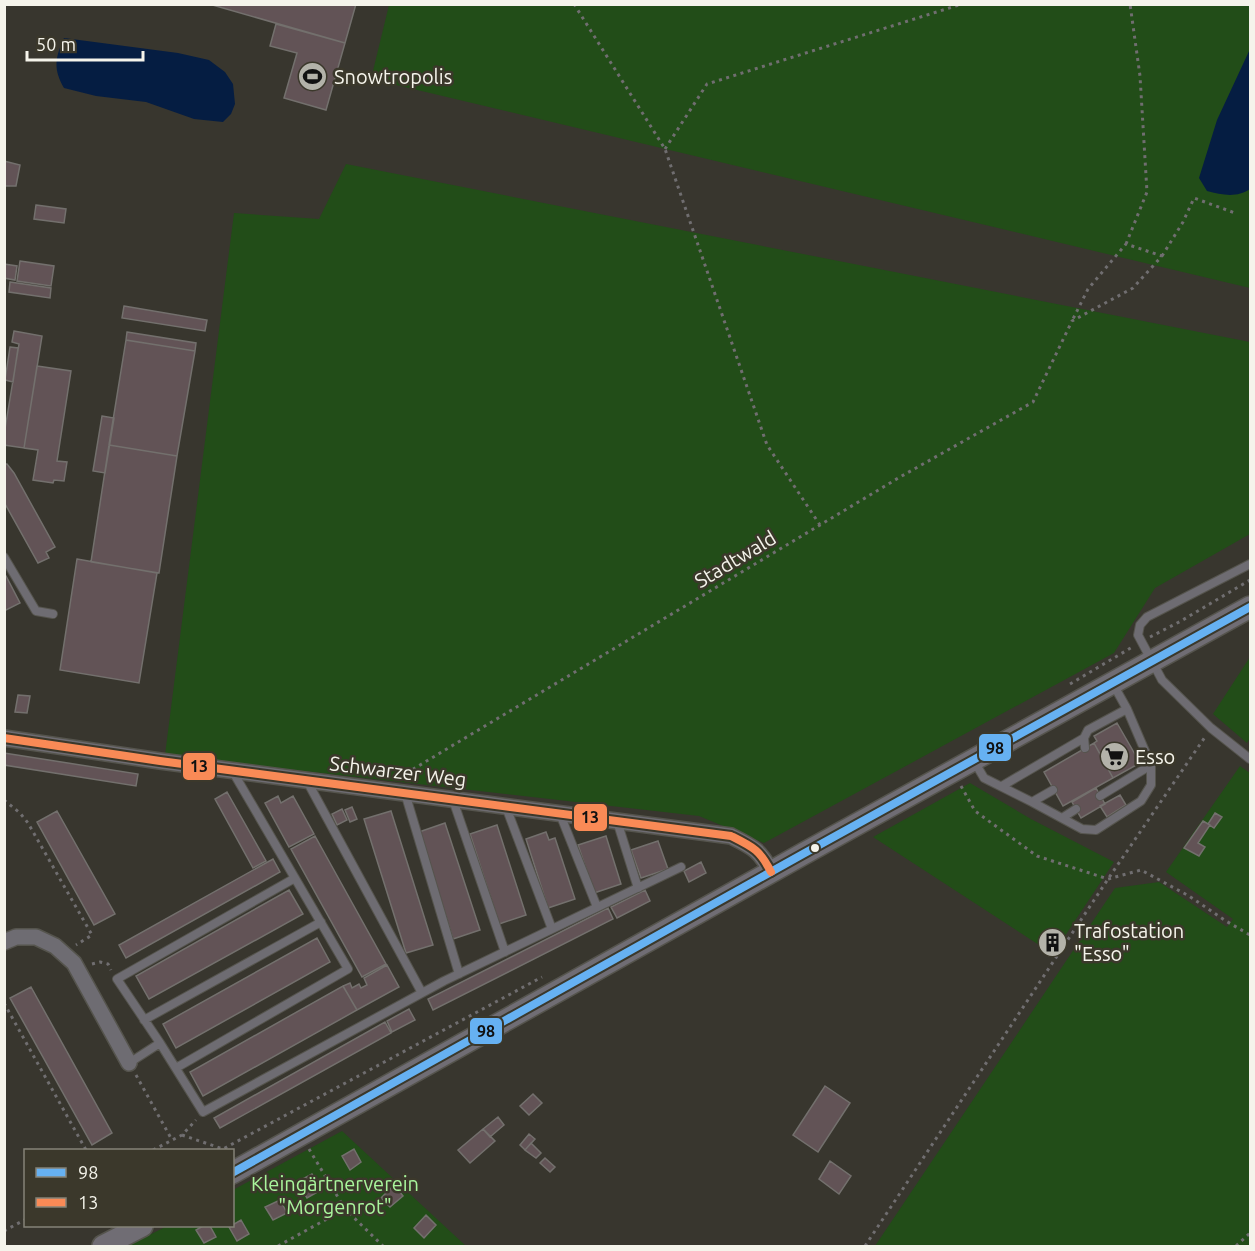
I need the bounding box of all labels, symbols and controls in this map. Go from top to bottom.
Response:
scale bar [27,24,142,62]
text: 50 m [36,34,76,54]
sports icon: Snowtropolis [297,60,329,92]
place label: Snowtropolis [334,65,452,88]
street label: Stadtwald [690,526,780,592]
line badge: 98 [978,733,1012,762]
text: 98 [986,739,1004,757]
supermarket icon: Esso [1098,740,1130,772]
place label: Esso [1135,745,1175,768]
street label: Schwarzer Weg [328,751,468,791]
line badge: 13 [182,752,216,781]
text: 13 [190,757,208,775]
line badge: 13 [573,803,608,832]
text: 13 [581,808,599,826]
unlabelled marker [809,842,821,854]
place label: Trafostation "Esso" [1074,919,1184,965]
building icon: Trafostation "Esso" [1037,926,1069,958]
line badge: 98 [469,1017,503,1045]
text: 98 [477,1022,495,1040]
legend [24,1149,234,1227]
text: 98 [78,1162,98,1182]
park label: Kleingärtnerverein "Morgenrot" [251,1172,419,1218]
text: 13 [78,1192,98,1212]

